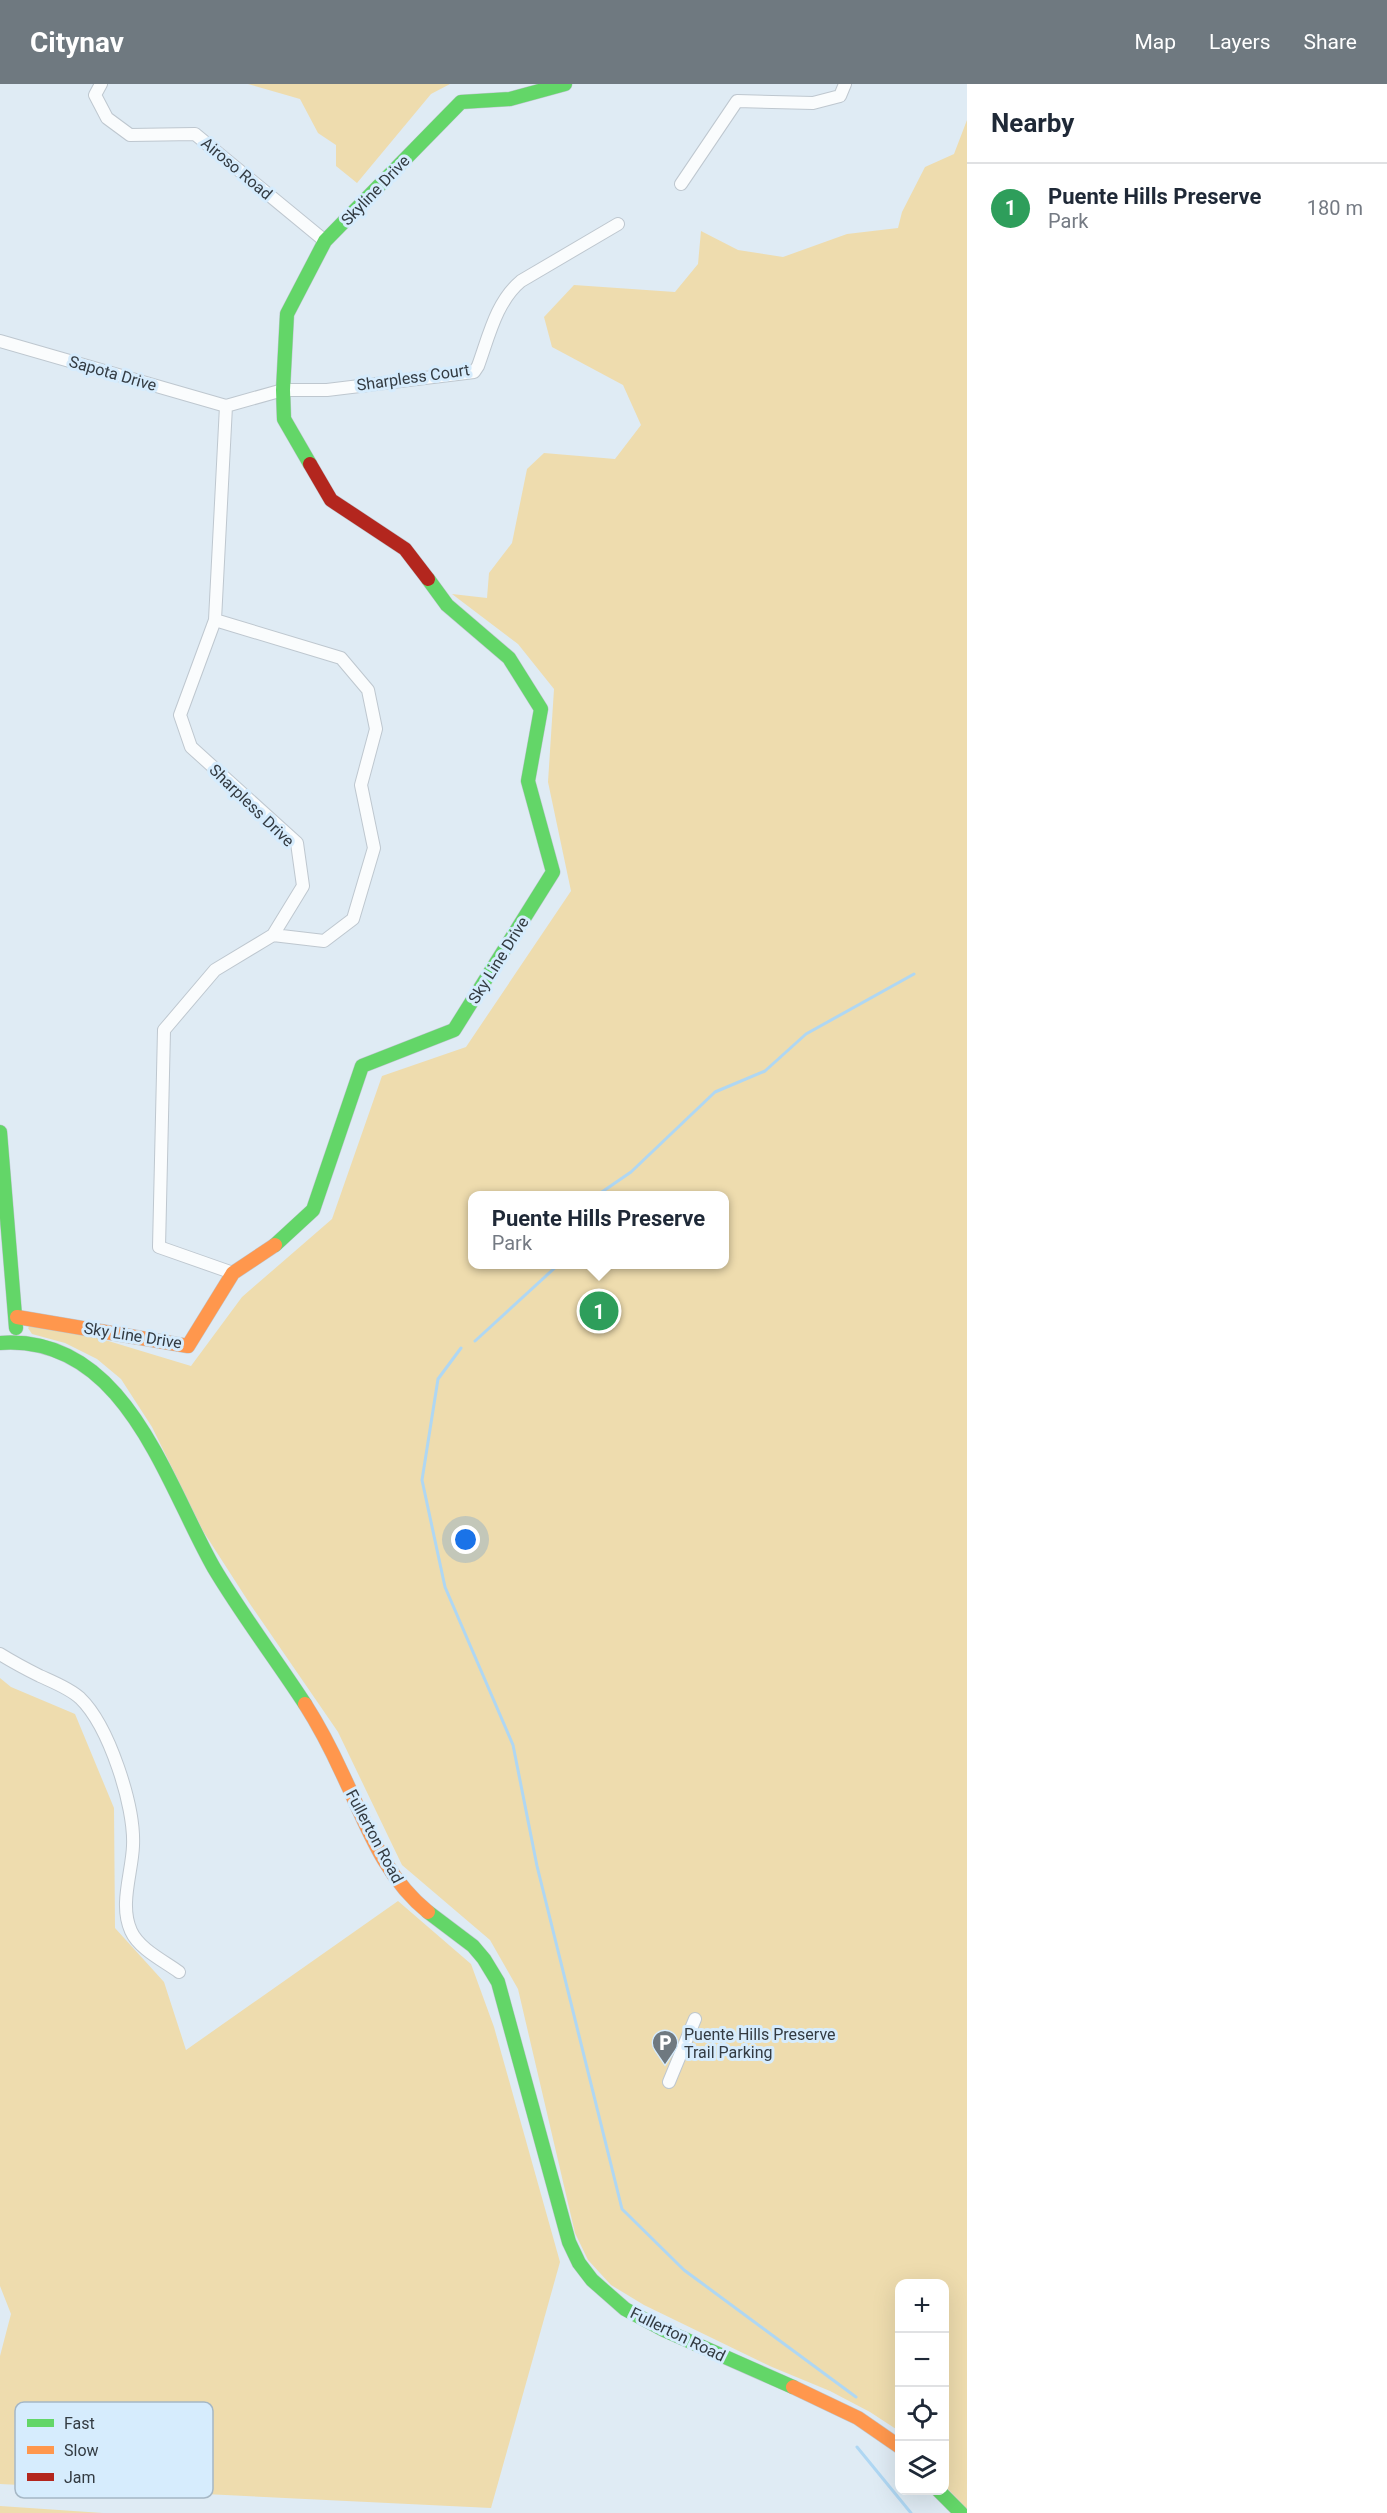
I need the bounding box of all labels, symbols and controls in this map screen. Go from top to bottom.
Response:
text: Citynav [30,26,124,59]
text: Map [1134,30,1176,54]
text: Layers [1209,30,1270,54]
text: Share [1303,30,1357,54]
text: Nearby [991,108,1074,138]
street label: Airoso Road [197,133,276,204]
street label: Skyline Drive [337,151,414,229]
text: Puente Hills Preserve [1048,184,1262,209]
text: 1 [1005,196,1016,220]
text: 180 m [1307,196,1363,220]
text: Park [1048,209,1088,233]
street label: Sapota Drive [67,352,159,395]
street label: Sharpless Court [355,360,471,395]
street label: Sharpless Drive [205,760,298,850]
street label: Sky Line Drive [464,913,533,1007]
popup [468,1191,729,1269]
text: Puente Hills Preserve [492,1206,705,1231]
text: Park [492,1231,532,1255]
pin: 1 [580,1288,618,1334]
street label: Sky Line Drive [83,1318,183,1353]
your location [451,1525,480,1554]
street label: Fullerton Road [342,1786,407,1886]
place label: Puente Hills Preserve Trail Parking [684,2025,836,2062]
parking icon: Puente Hills Preserve Trail Parking [650,2028,680,2066]
map controls [895,2279,949,2495]
button: + [895,2279,949,2333]
street label: Fullerton Road [627,2303,728,2366]
button: − [895,2333,949,2387]
button: locate [895,2387,949,2441]
legend [15,2402,213,2498]
text: Fast [64,2414,95,2433]
text: Slow [64,2441,99,2460]
button: layers [895,2441,949,2495]
text: Jam [64,2468,96,2487]

